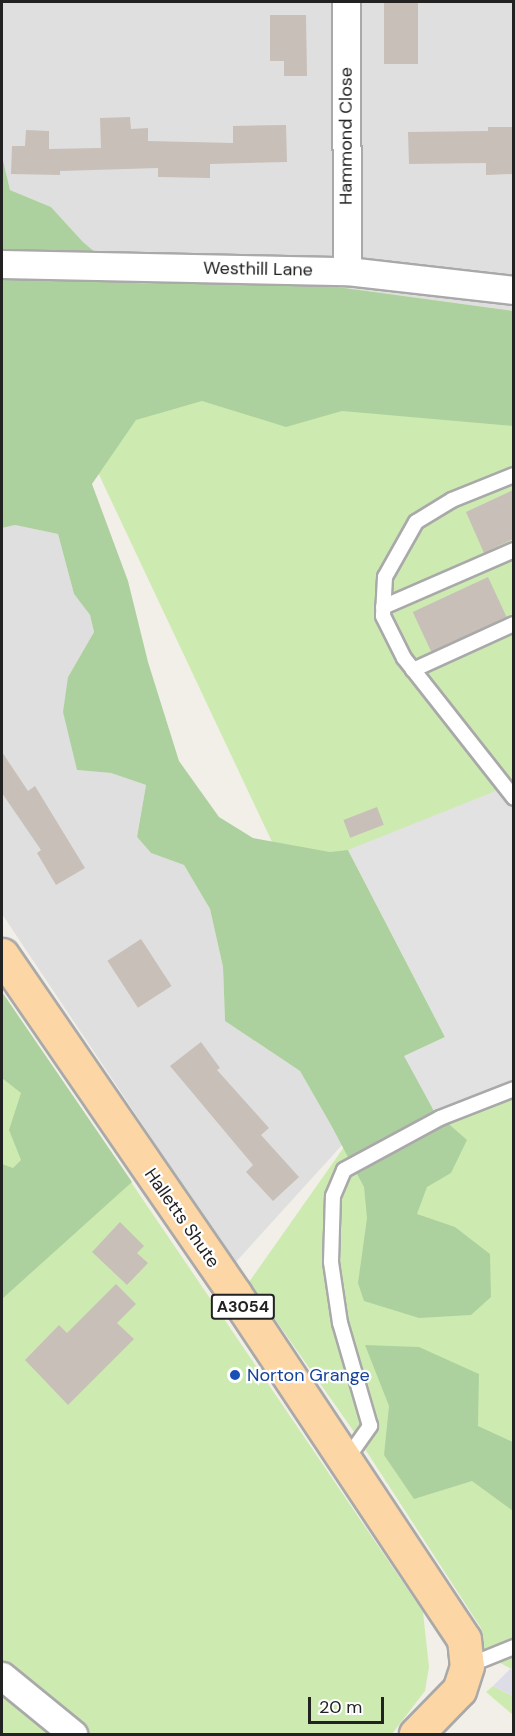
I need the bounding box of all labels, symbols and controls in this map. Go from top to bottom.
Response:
street label: Hammond Close [335,67,357,205]
street label: Westhill Lane [203,257,313,281]
street label: Halletts Shute [140,1164,224,1272]
road number: A3054 [210,1294,276,1320]
place label: Norton Grange [247,1364,370,1386]
marker: Norton Grange [228,1368,242,1382]
scale bar [311,1685,388,1723]
text: 20 m [319,1695,362,1719]

